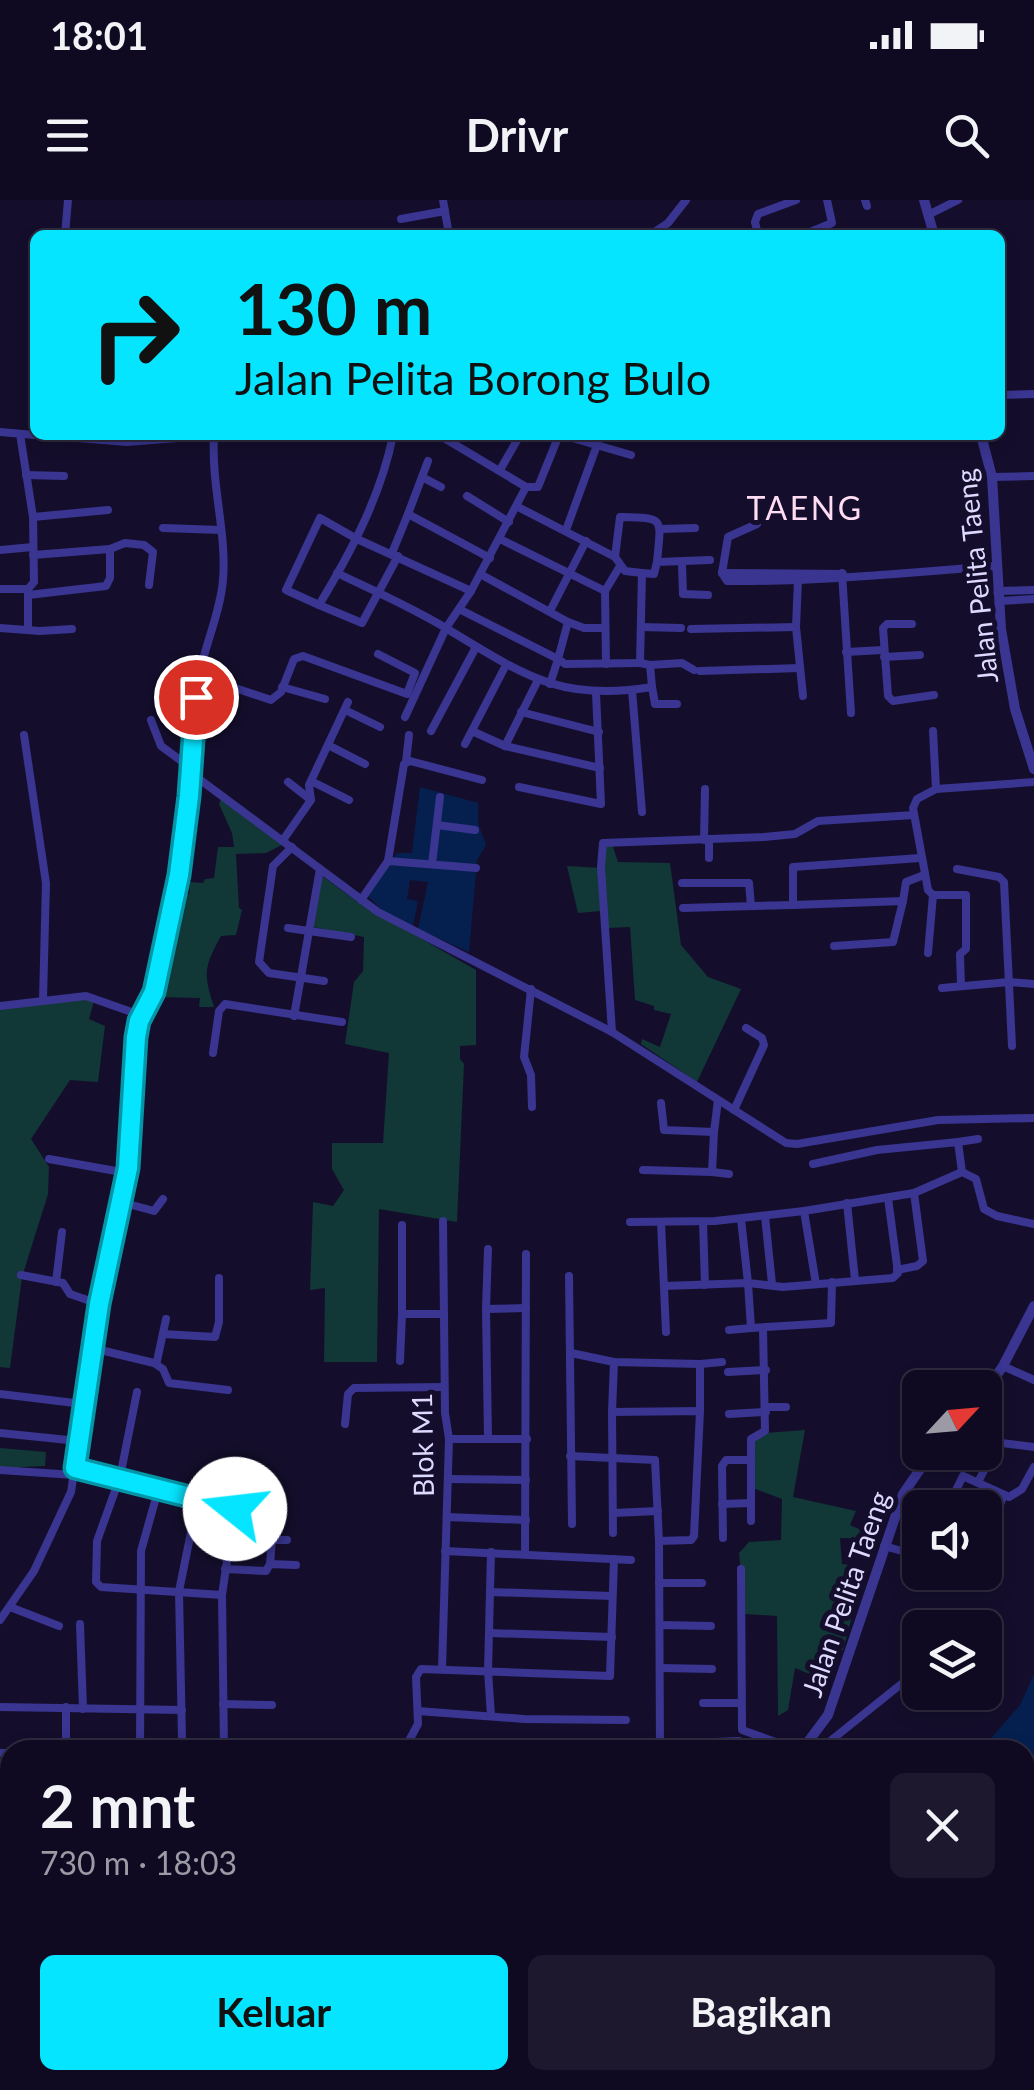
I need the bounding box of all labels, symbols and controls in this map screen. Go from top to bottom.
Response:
text: 18:01 [50,12,148,58]
icon: menu [40,108,95,163]
text: Drivr [466,108,568,162]
icon: search [939,108,994,163]
text: 130 m [235,266,432,350]
icon: right [70,270,200,400]
text: Jalan Pelita Borong Bulo [235,351,711,405]
street label: Jalan Pelita Taeng [948,467,1004,685]
district label: TAENG [746,488,864,527]
pin [154,655,239,740]
icon: arrive [169,670,224,725]
north arrow [902,1370,1002,1470]
map controls [902,1370,1002,1710]
street label: Blok M1 [404,1393,440,1497]
position arrow [183,1457,287,1561]
street label: Jalan Pelita Taeng [794,1486,896,1701]
button: sound [902,1490,1002,1590]
button: layers [902,1610,1002,1710]
text: 2 mnt [40,1769,195,1841]
button: close [890,1773,995,1878]
text: 730 m · 18:03 [40,1843,237,1882]
button: Keluar [40,1955,508,2070]
button: Bagikan [528,1955,995,2070]

